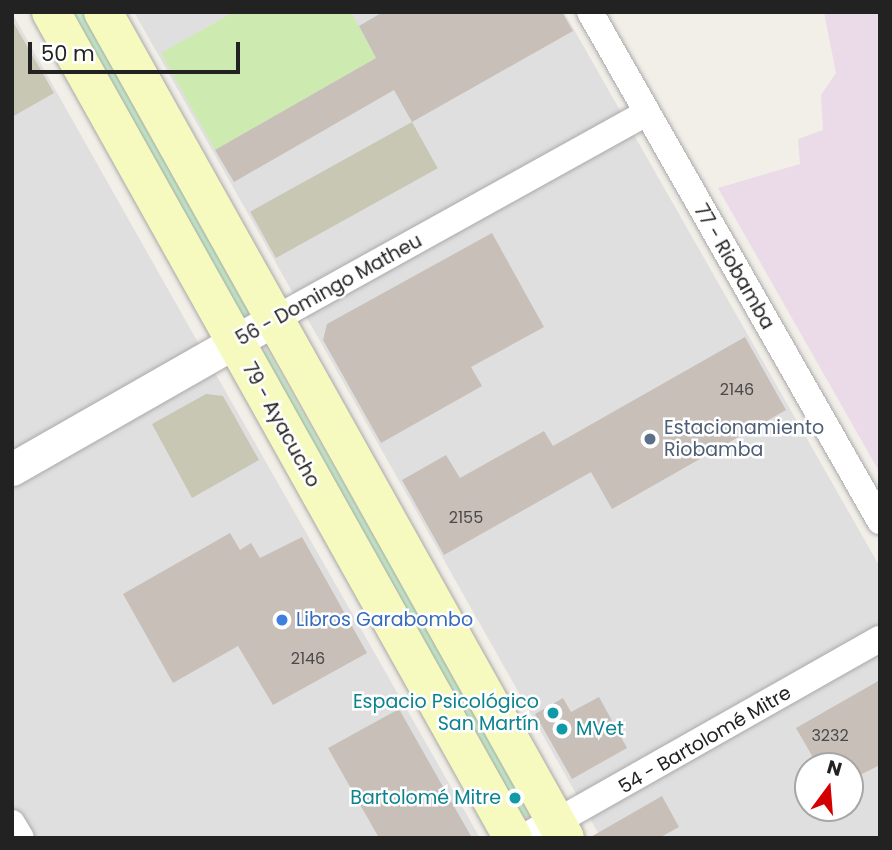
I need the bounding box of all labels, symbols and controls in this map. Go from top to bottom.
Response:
scale bar [32,28,243,72]
text: 50 m [41,39,95,68]
street label: 77 - Riobamba [689,200,779,334]
street label: 56 - Domingo Matheu [232,229,426,351]
street label: 79 - Ayacucho [237,359,325,491]
house number: 2146 [720,380,754,400]
place label: Estacionamiento Riobamba [664,417,824,461]
marker: Estacionamiento Riobamba [642,431,658,447]
house number: 2155 [449,508,483,528]
place label: Libros Garabombo [296,609,473,631]
marker: Libros Garabombo [274,612,290,628]
house number: 2146 [291,649,325,669]
street label: 54 - Bartolomé Mitre [615,681,795,799]
place label: Espacio Psicológico San Martín [353,691,539,735]
marker: Espacio Psicológico San Martín [545,705,561,721]
place label: MVet [576,718,624,740]
marker: MVet [554,721,570,737]
house number: 3232 [811,726,849,746]
north arrow [794,752,864,822]
text: N [824,753,845,783]
place label: Bartolomé Mitre [350,787,501,809]
marker: Bartolomé Mitre [507,790,523,806]

